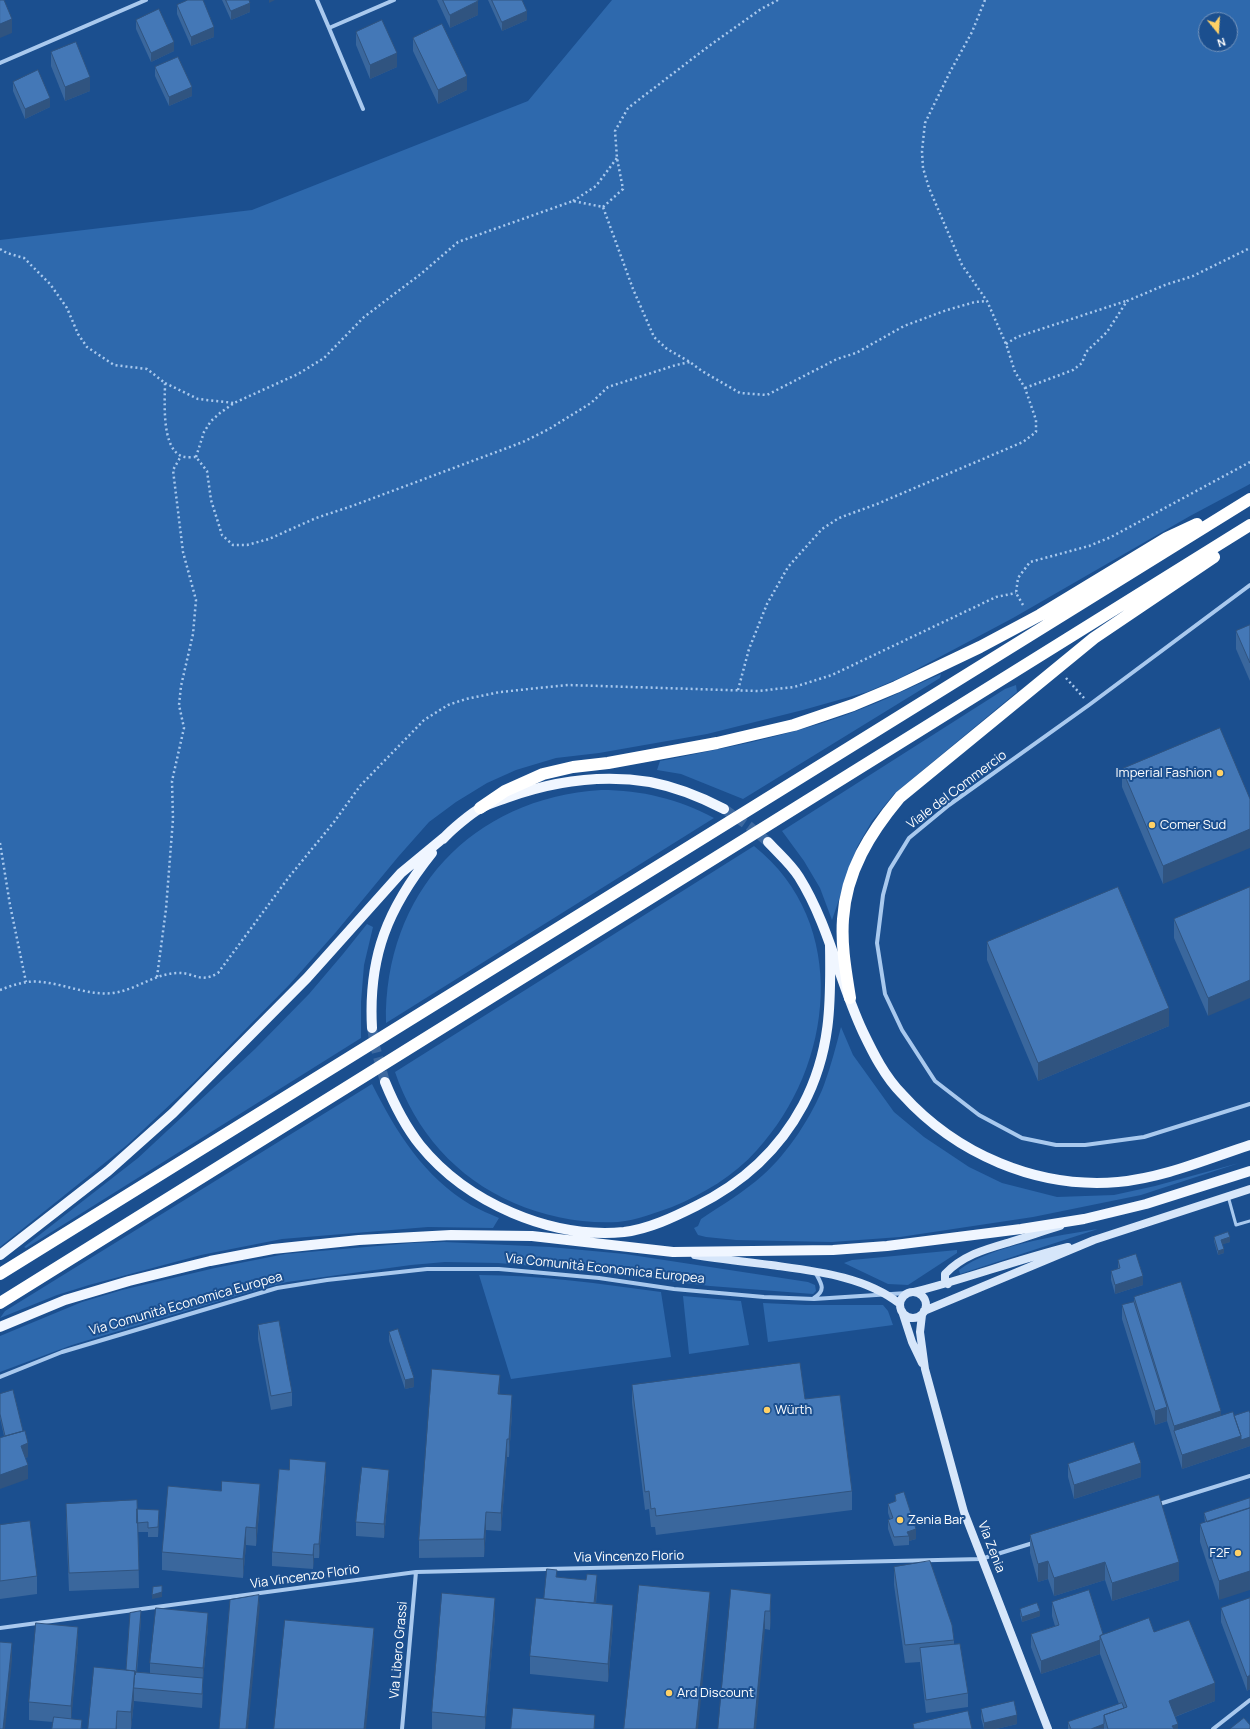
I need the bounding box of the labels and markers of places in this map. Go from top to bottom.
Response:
place label: Imperial Fashion [1116,765,1212,781]
marker: Imperial Fashion [1215,768,1225,778]
place label: Comer Sud [1160,817,1226,833]
marker: Comer Sud [1147,820,1157,830]
place label: Würth [775,1402,812,1418]
marker: Würth [762,1405,772,1415]
place label: Zenia Bar [908,1512,964,1528]
marker: Zenia Bar [895,1515,905,1525]
place label: F2F [1209,1545,1230,1561]
marker: F2F [1233,1548,1243,1558]
place label: Ard Discount [677,1685,754,1701]
marker: Ard Discount [664,1688,674,1698]

